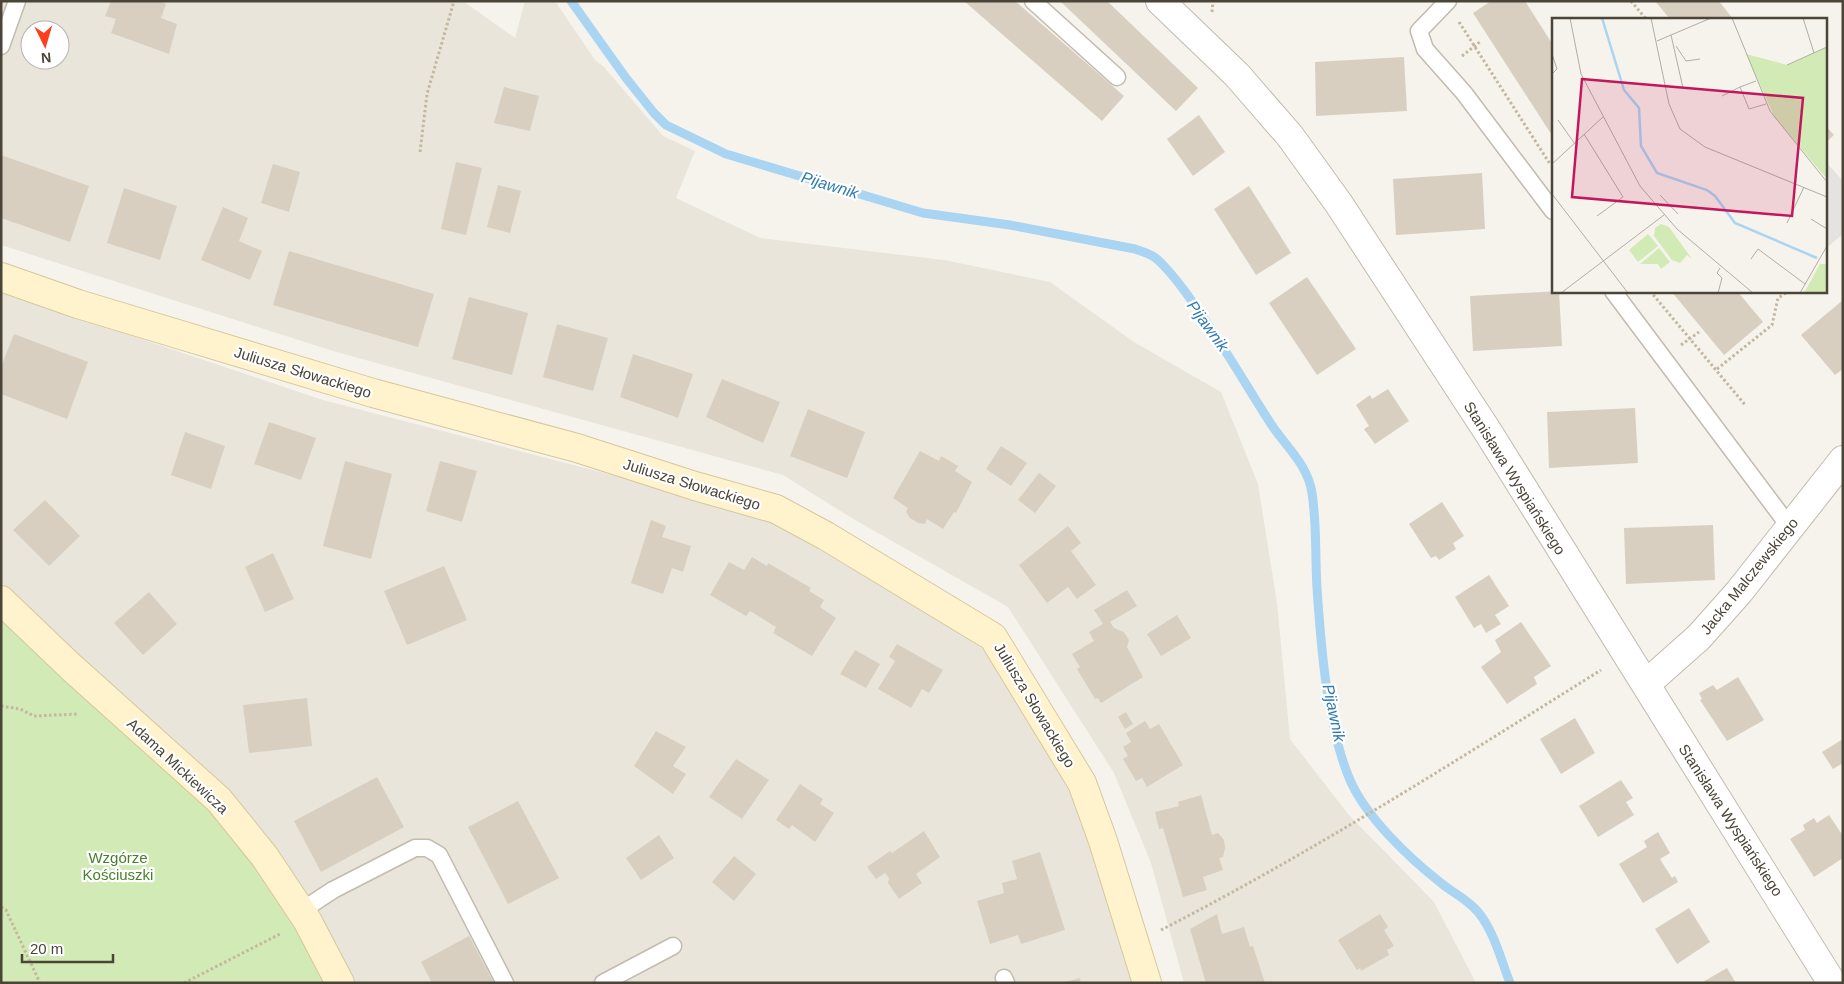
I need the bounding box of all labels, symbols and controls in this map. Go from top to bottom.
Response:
inset map [1552,18,1826,292]
north arrow [20,20,70,70]
text: N [40,50,52,66]
water label: Pijawnik [799,168,862,202]
water label: Pijawnik [1184,297,1233,356]
street label: Juliusza Słowackiego [232,343,374,401]
street label: Stanisława Wyspiańskiego [1461,398,1569,558]
street label: Juliusza Słowackiego [621,455,763,513]
street label: Jacka Malczewskiego [1697,514,1801,638]
street label: Juliusza Słowackiego [991,640,1079,770]
water label: Pijawnik [1320,683,1349,744]
street label: Adama Mickiewicza [124,715,232,818]
street label: Stanisława Wyspiańskiego [1676,741,1786,899]
park label: Wzgórze Kościuszki [83,849,153,883]
scale bar [22,932,114,964]
text: 20 m [30,940,63,957]

